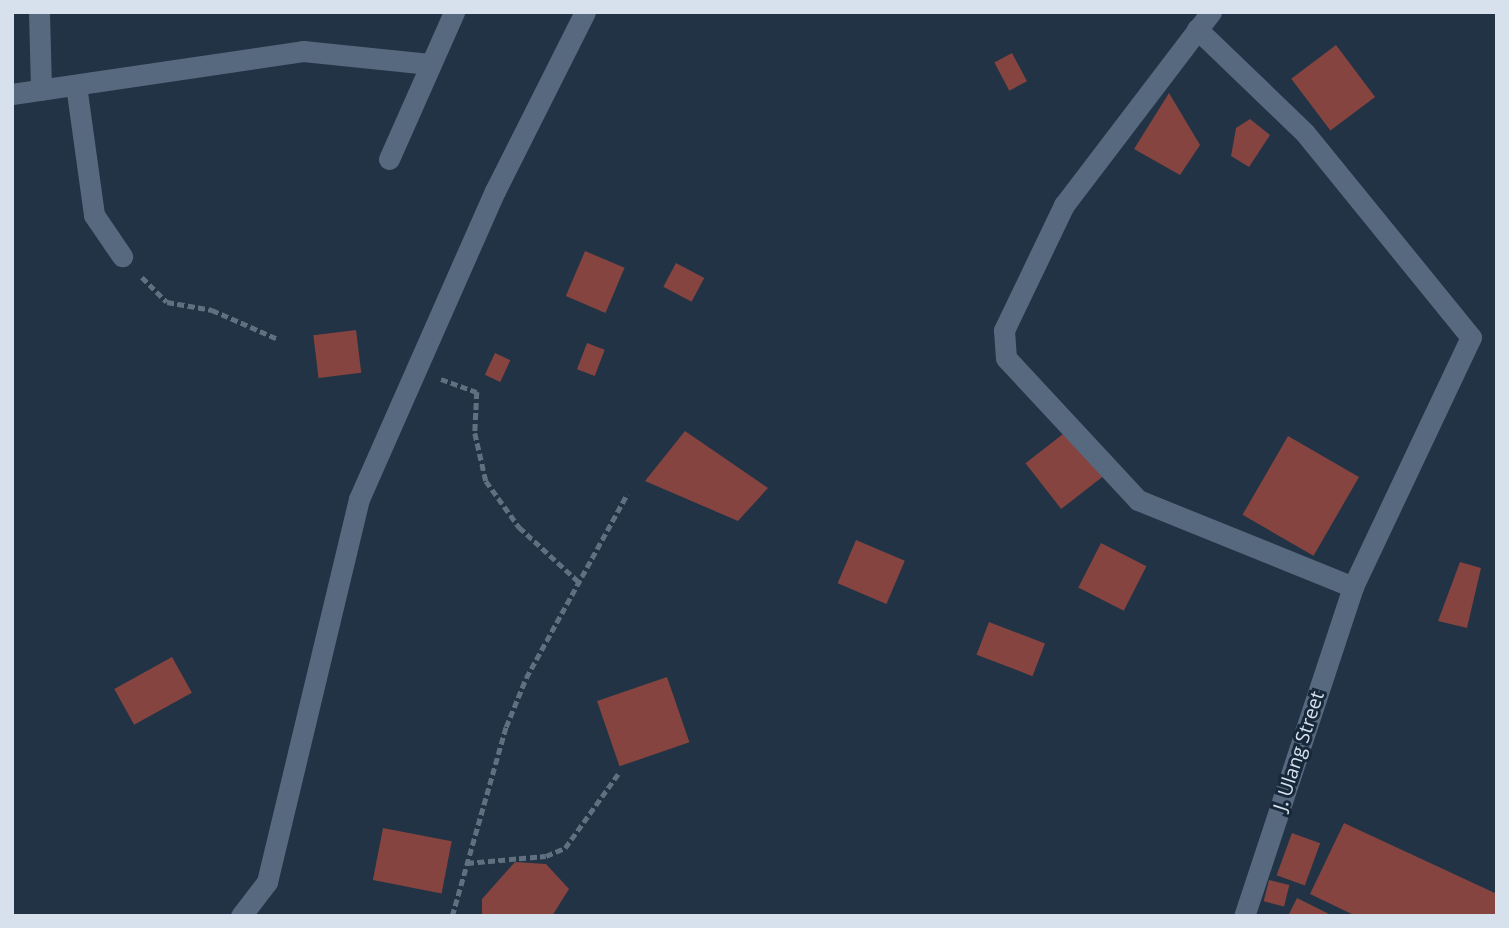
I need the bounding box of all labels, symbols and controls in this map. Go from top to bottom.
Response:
street label: J. Ulang Street [1269,688,1329,814]

